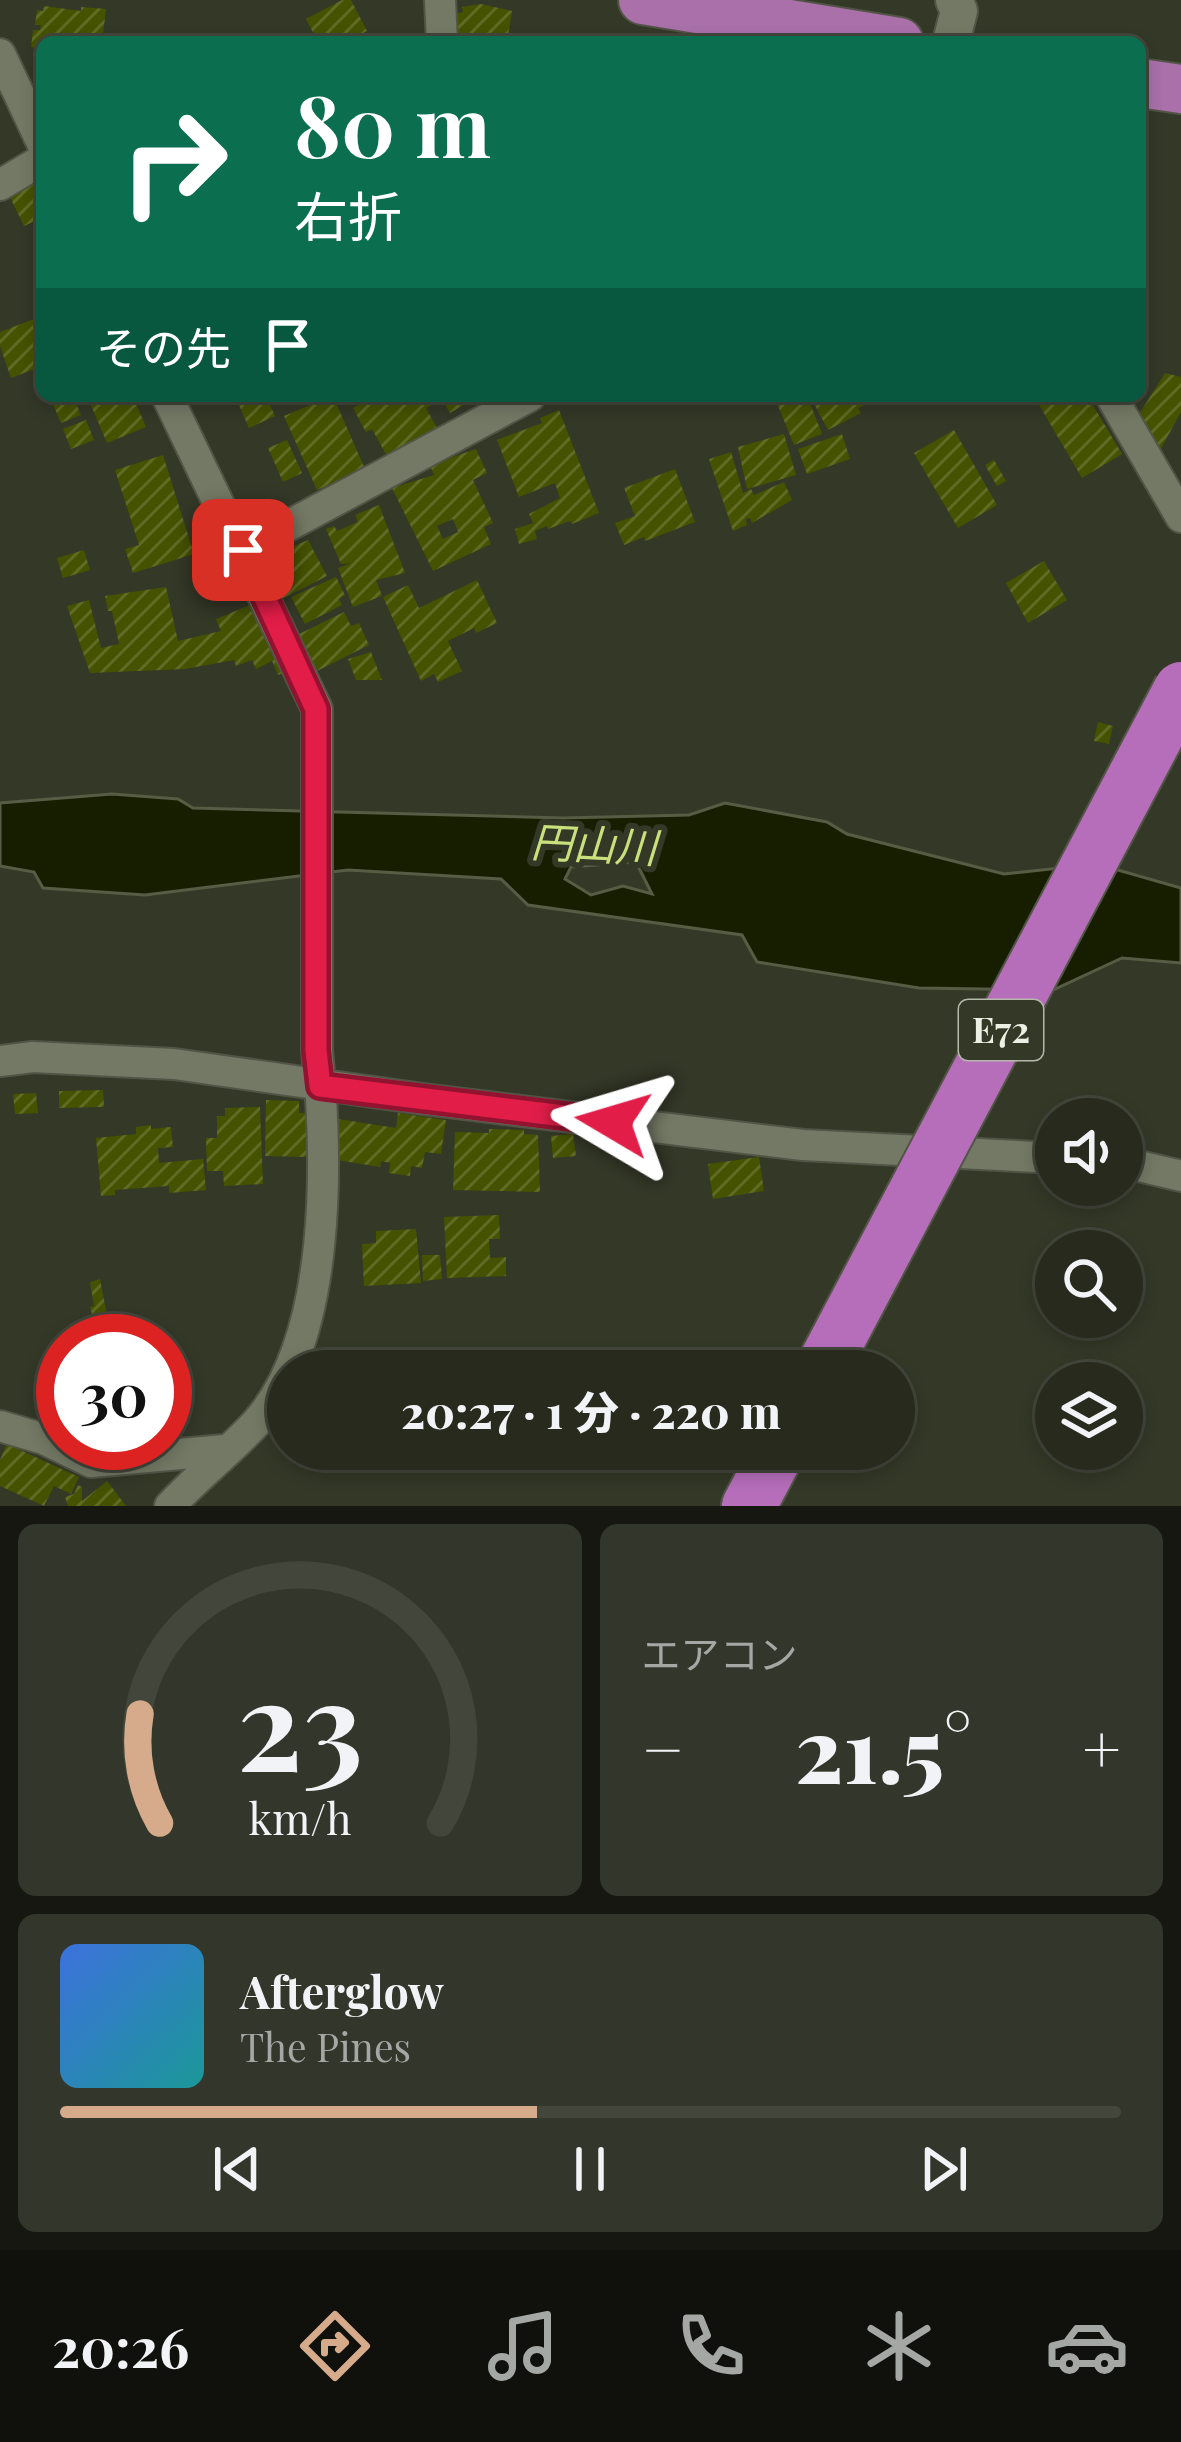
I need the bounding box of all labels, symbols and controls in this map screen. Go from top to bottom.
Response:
text: 80 m [294,67,491,179]
icon: right [96,84,252,240]
text: 右折 [294,179,402,251]
icon: arrive [255,312,321,378]
text: その先 [96,316,231,376]
pin [192,499,294,601]
icon: arrive [210,517,276,583]
water label: 円山川 [530,812,662,874]
road number: E72 [959,1000,1043,1060]
position arrow [550,1059,676,1185]
map controls [1035,1098,1143,1470]
button: sound [1035,1098,1143,1206]
button: search [1035,1230,1143,1338]
speed limit sign: 30 [36,1314,192,1470]
button: layers [1035,1362,1143,1470]
text: 20:27 · 1 分 · 220 m [401,1380,781,1440]
text: エアコン [642,1627,798,1679]
text: 23 [237,1637,363,1803]
text: 21.5° [795,1687,971,1807]
text: − [642,1703,684,1791]
text: + [1082,1703,1121,1791]
text: km/h [248,1789,351,1846]
text: Afterglow [240,1960,444,2020]
text: The Pines [240,2020,411,2072]
icon: previous [204,2136,270,2202]
icon: pause [557,2136,623,2202]
icon: next [911,2136,977,2202]
icon: directions [293,2304,377,2388]
icon: music [481,2304,565,2388]
icon: phone [669,2304,753,2388]
icon: climate [857,2304,941,2388]
icon: car [1045,2304,1129,2388]
text: 20:26 [52,2310,189,2382]

